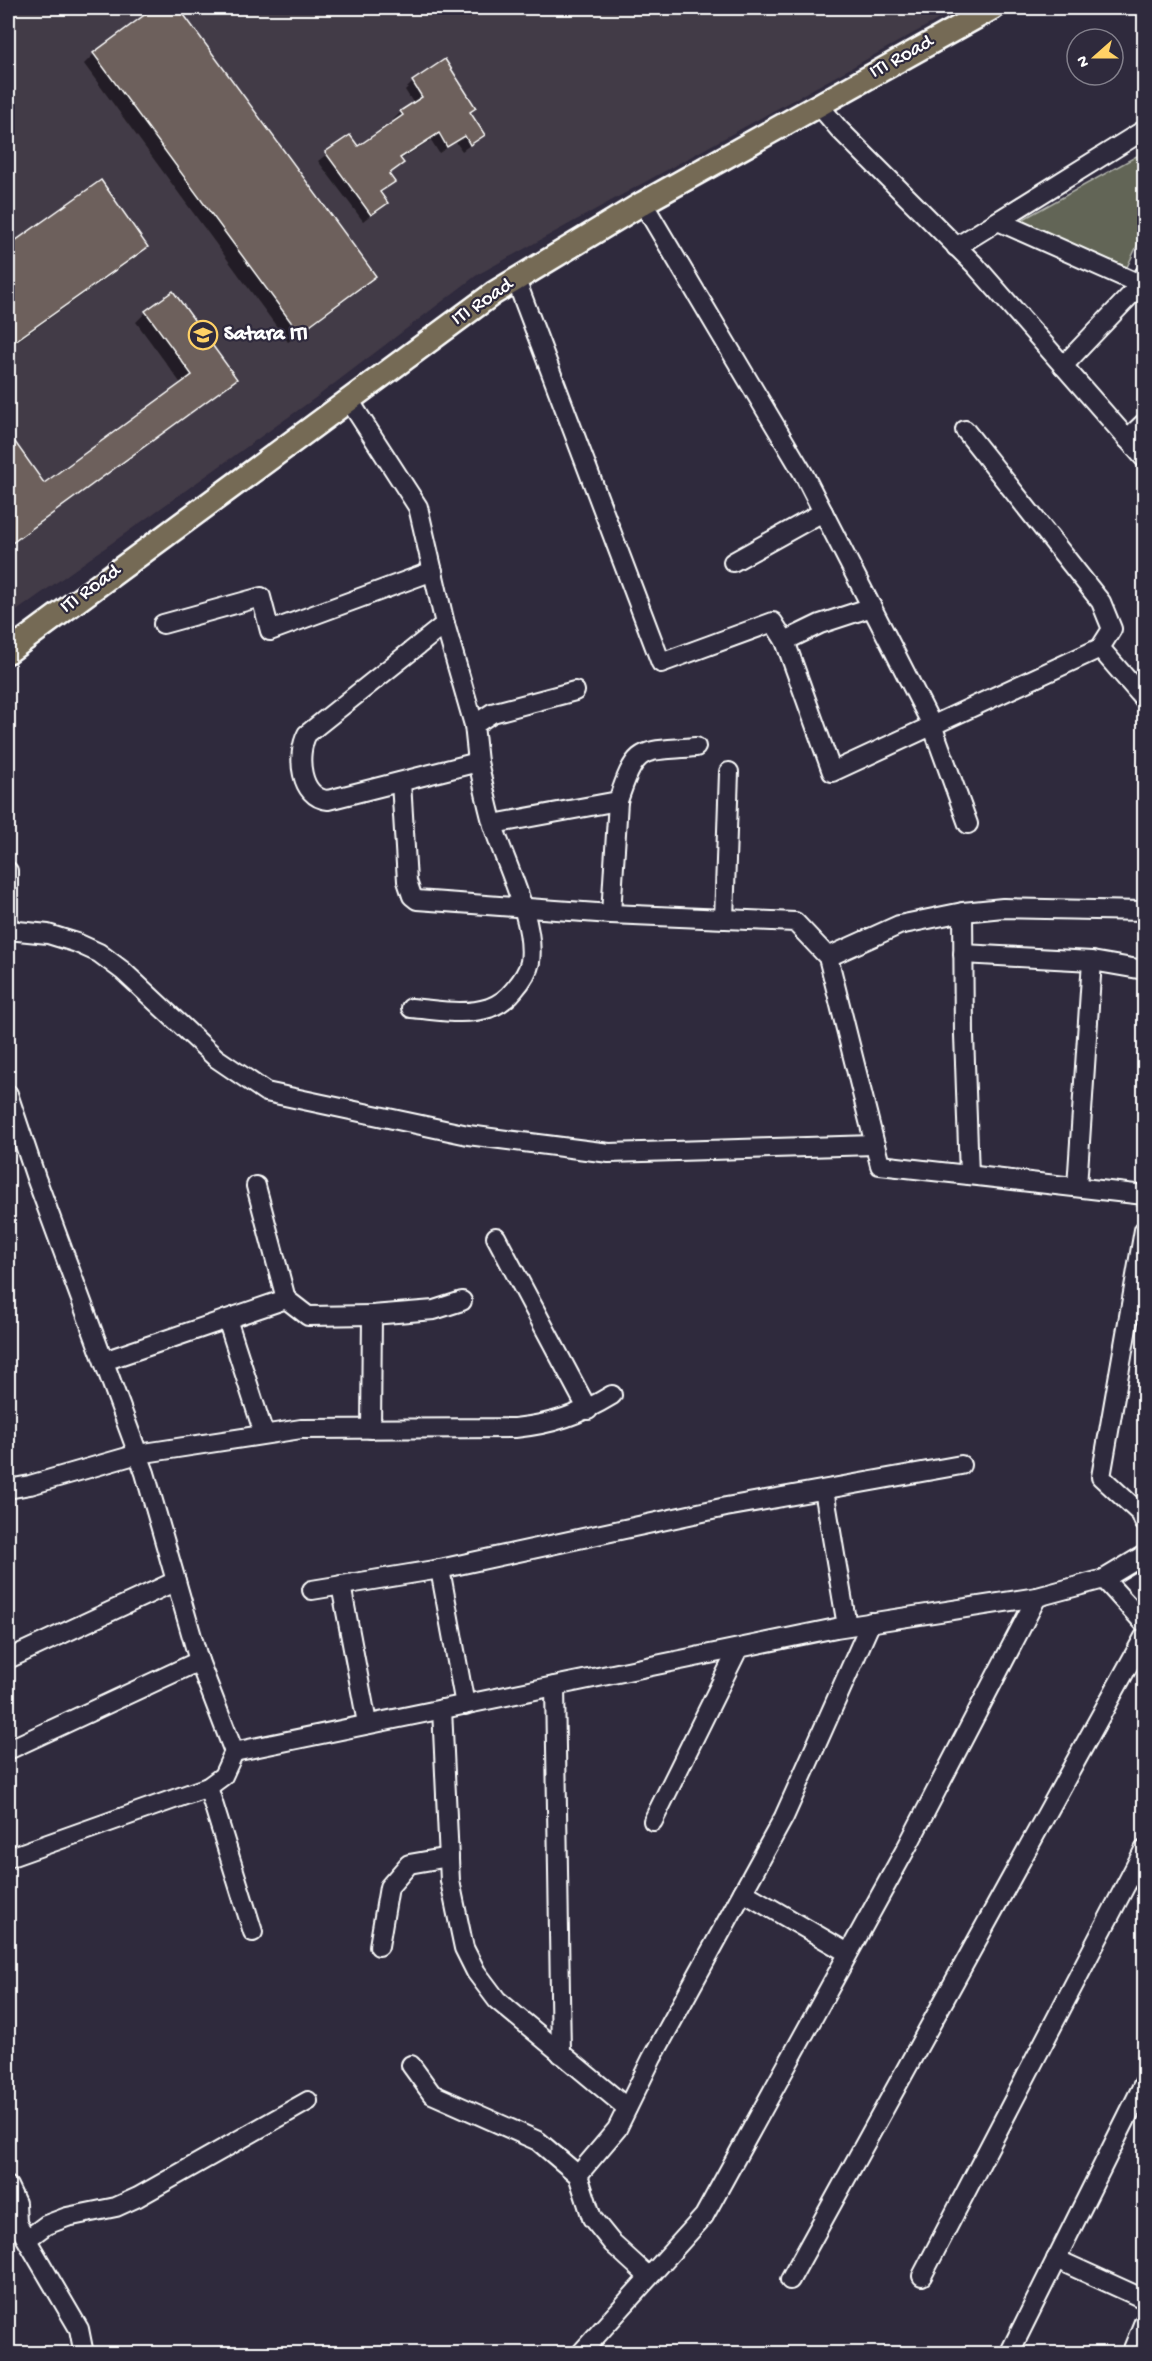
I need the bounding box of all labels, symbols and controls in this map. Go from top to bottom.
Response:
north arrow [1065,27,1125,87]
street label: ITI Road [866,30,940,86]
text: N [1073,52,1095,69]
street label: ITI Road [447,272,520,333]
school or university icon: Satara ITI [187,319,219,351]
place label: Satara ITI [224,323,308,348]
street label: ITI Road [56,559,128,620]

